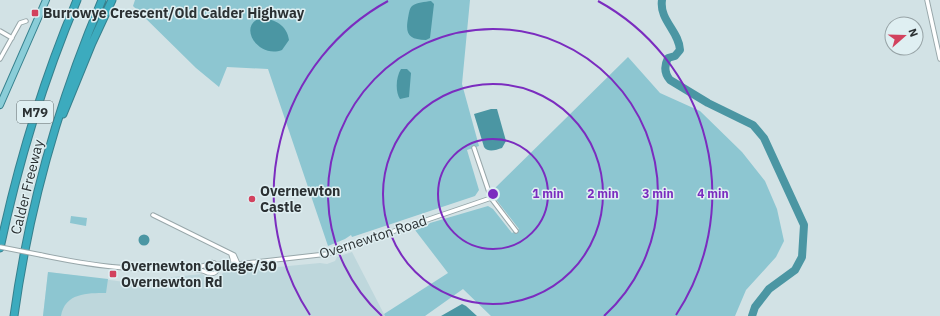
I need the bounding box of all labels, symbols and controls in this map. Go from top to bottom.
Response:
place label: Burrowye Crescent/Old Calder Highway [43,4,305,22]
marker: Burrowye Crescent/Old Calder Highway [30,8,40,18]
north arrow [884,16,924,56]
text: N [905,26,921,39]
road number: M79 [17,101,53,123]
street label: Calder Freeway [7,138,47,236]
place label: Overnewton Castle [260,182,340,216]
text: 1 min [532,186,564,201]
text: 2 min [587,186,619,201]
text: 3 min [642,186,674,201]
text: 4 min [697,186,729,201]
centre of rings [486,187,500,201]
marker: Overnewton Castle [247,194,257,204]
street label: Overnewton Road [317,211,429,263]
place label: Overnewton College/30 Overnewton Rd [121,257,277,291]
marker: Overnewton College/30 Overnewton Rd [108,269,118,279]

